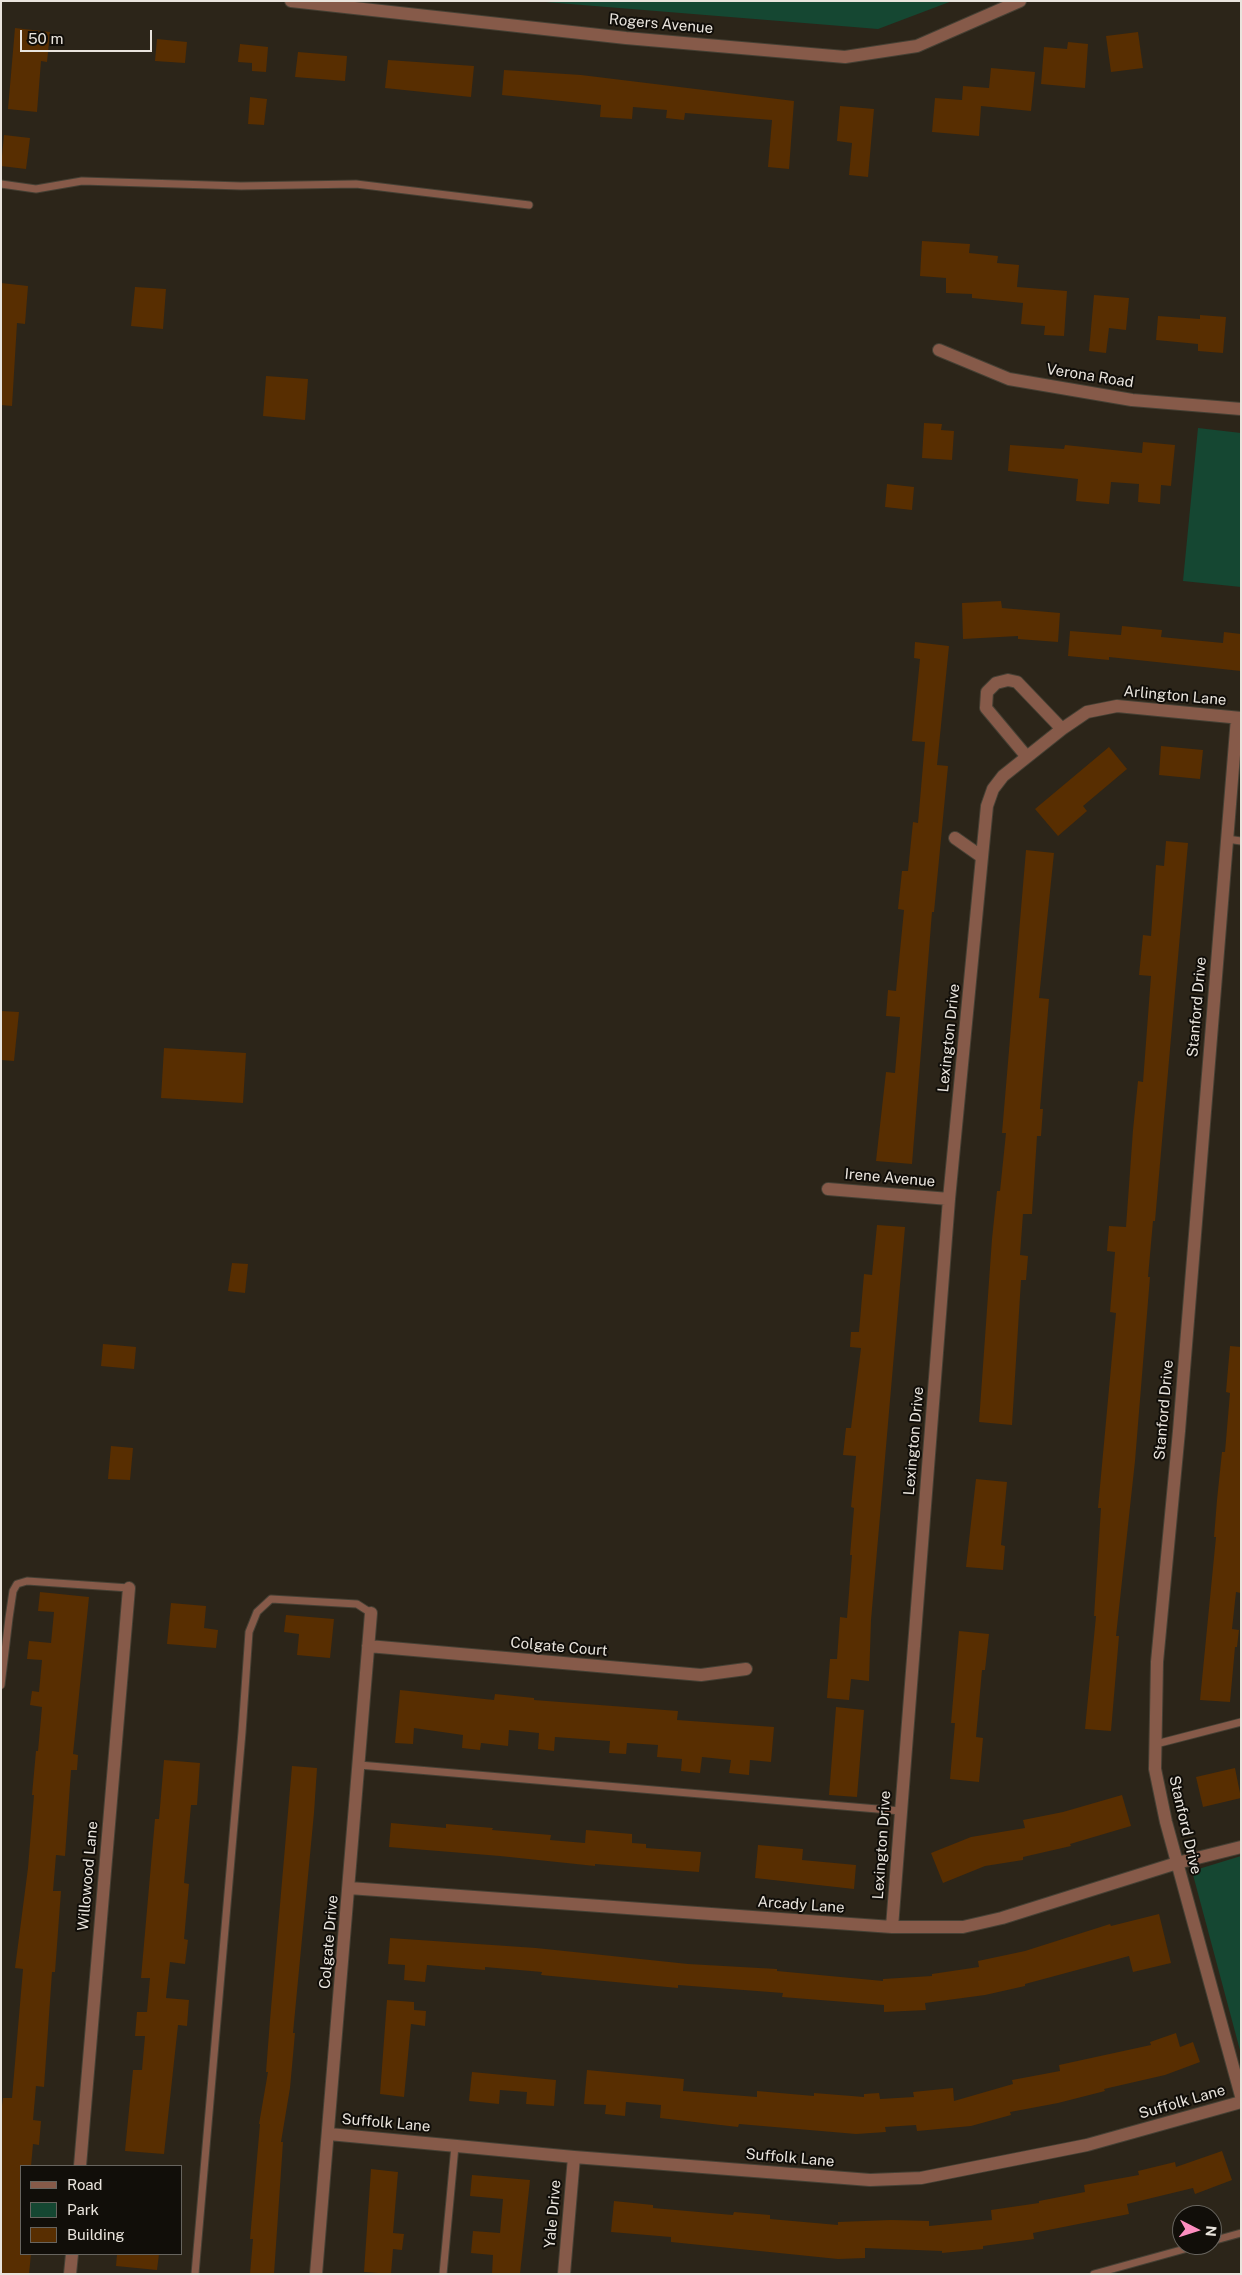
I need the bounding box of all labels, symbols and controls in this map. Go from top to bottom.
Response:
street label: Rogers Avenue [608,10,714,38]
scale bar [22,20,155,52]
text: 50 m [28,30,63,47]
street label: Verona Road [1045,360,1135,392]
street label: Arlington Lane [1123,683,1227,709]
street label: Stanford Drive [1184,956,1210,1058]
street label: Lexington Drive [934,983,964,1093]
street label: Irene Avenue [844,1165,936,1191]
street label: Stanford Drive [1151,1359,1177,1461]
street label: Lexington Drive [900,1386,928,1496]
street label: Colgate Court [510,1634,608,1660]
street label: Stanford Drive [1165,1774,1205,1876]
street label: Lexington Drive [869,1790,895,1900]
street label: Willowood Lane [74,1820,102,1932]
street label: Arcady Lane [757,1893,845,1917]
street label: Colgate Drive [316,1894,342,1990]
street label: Suffolk Lane [1137,2081,1227,2123]
street label: Suffolk Lane [341,2110,431,2136]
street label: Suffolk Lane [745,2145,835,2171]
legend [20,2165,182,2255]
text: Road [67,2176,103,2193]
street label: Yale Drive [541,2179,565,2249]
text: Park [67,2201,99,2218]
north arrow [1172,2205,1222,2255]
text: N [1203,2225,1219,2237]
text: Building [67,2226,125,2243]

